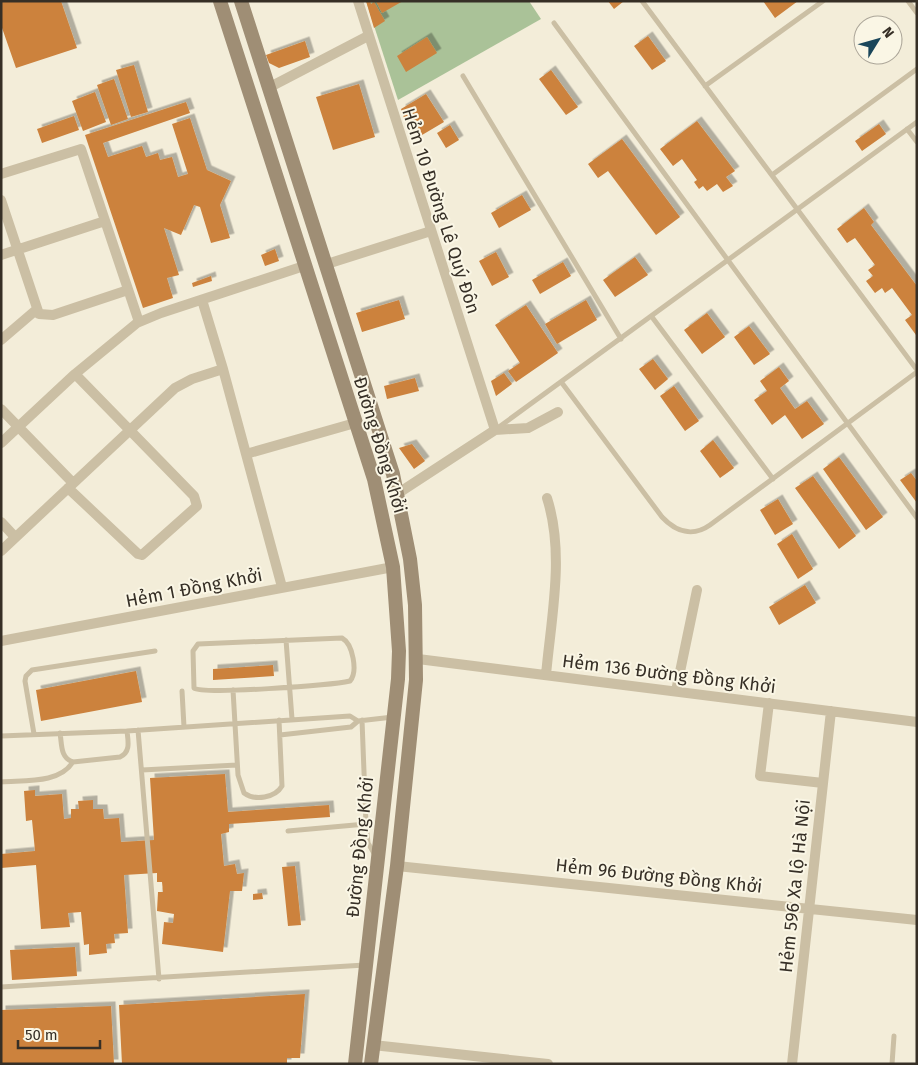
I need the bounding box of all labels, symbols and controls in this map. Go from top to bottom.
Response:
north arrow [853,15,903,65]
text: N [878,24,898,41]
street label: Hẻm 10 Đường Lê Quý Đôn [397,105,485,317]
street label: Đường Đồng Khởi [349,374,411,516]
street label: Hẻm 1 Đồng Khởi [124,564,264,612]
street label: Hẻm 136 Đường Đồng Khởi [561,650,777,698]
street label: Đường Đồng Khởi [342,775,378,919]
street label: Hẻm 596 Xa lộ Hà Nội [775,798,815,974]
street label: Hẻm 96 Đường Đồng Khởi [555,854,763,898]
scale bar [18,1018,100,1050]
text: 50 m [25,1026,58,1044]

